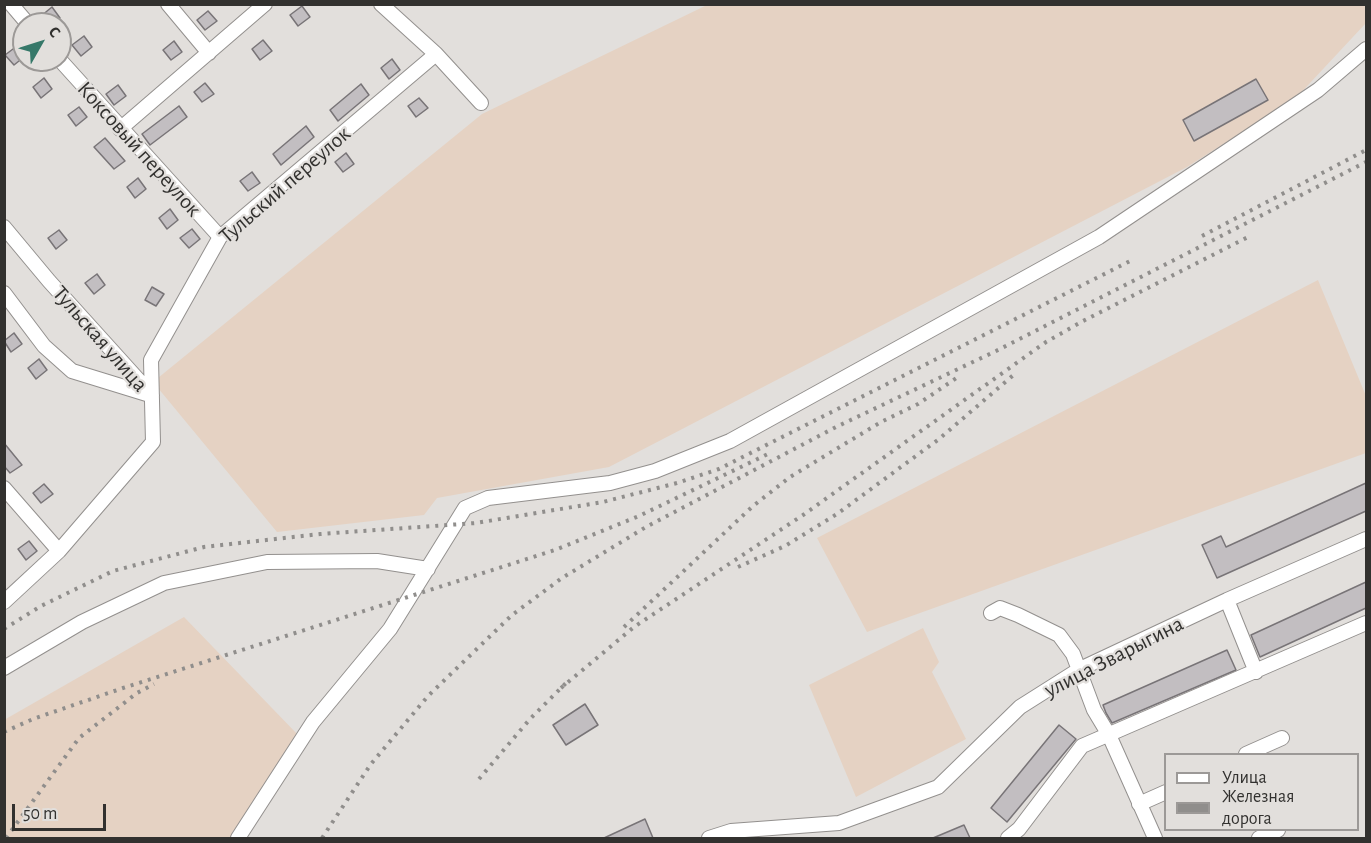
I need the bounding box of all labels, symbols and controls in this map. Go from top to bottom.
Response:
north arrow [12,12,72,72]
text: С [45,23,63,40]
street label: Коксовый переулок [71,76,207,222]
street label: Тульский переулок [214,121,356,249]
street label: Тульская улица [47,281,153,397]
street label: улица Зварыгина [1040,611,1188,703]
legend [1164,753,1359,831]
text: Улица [1222,769,1267,787]
text: Железная дорога [1222,788,1294,828]
scale bar [15,792,110,830]
text: 50 m [23,805,57,823]

